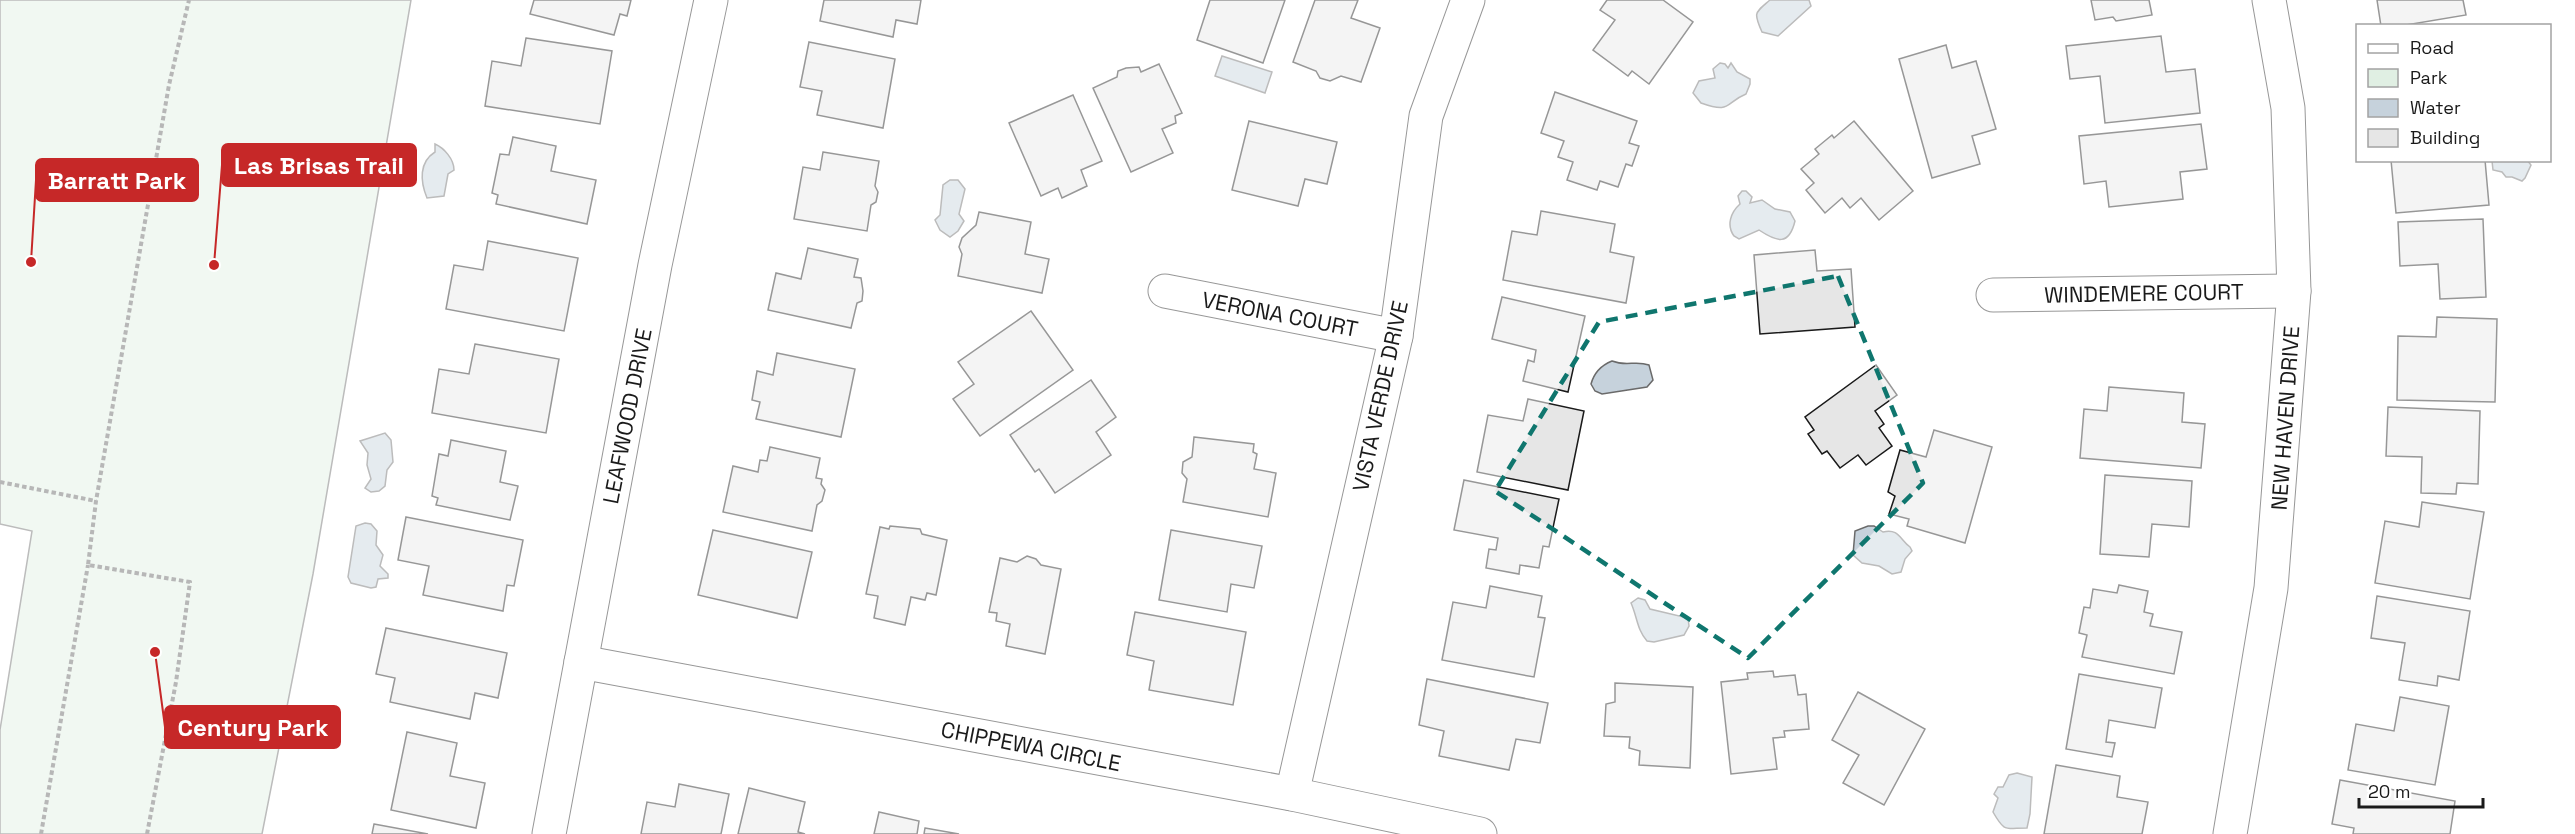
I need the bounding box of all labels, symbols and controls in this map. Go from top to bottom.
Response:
legend [2356,24,2551,162]
text: Road [2410,36,2454,59]
text: Park [2410,66,2448,89]
text: Water [2410,96,2461,119]
text: Building [2410,126,2480,149]
callout: Las Brisas Trail [222,144,416,186]
text: Las Brisas Trail [234,150,404,181]
callout: Barratt Park [36,159,198,201]
text: Barratt Park [48,165,187,196]
street label: WINDEMERE COURT [2044,277,2244,309]
street label: VERONA COURT [1200,285,1361,343]
street label: VISTA VERDE DRIVE [1346,298,1414,494]
street label: NEW HAVEN DRIVE [2265,325,2305,511]
street label: LEAFWOOD DRIVE [596,326,658,506]
callout: Century Park [165,706,340,748]
text: Century Park [177,712,329,743]
street label: CHIPPEWA CIRCLE [939,715,1123,777]
scale bar [2359,771,2484,809]
text: 20 m [2368,780,2411,803]

